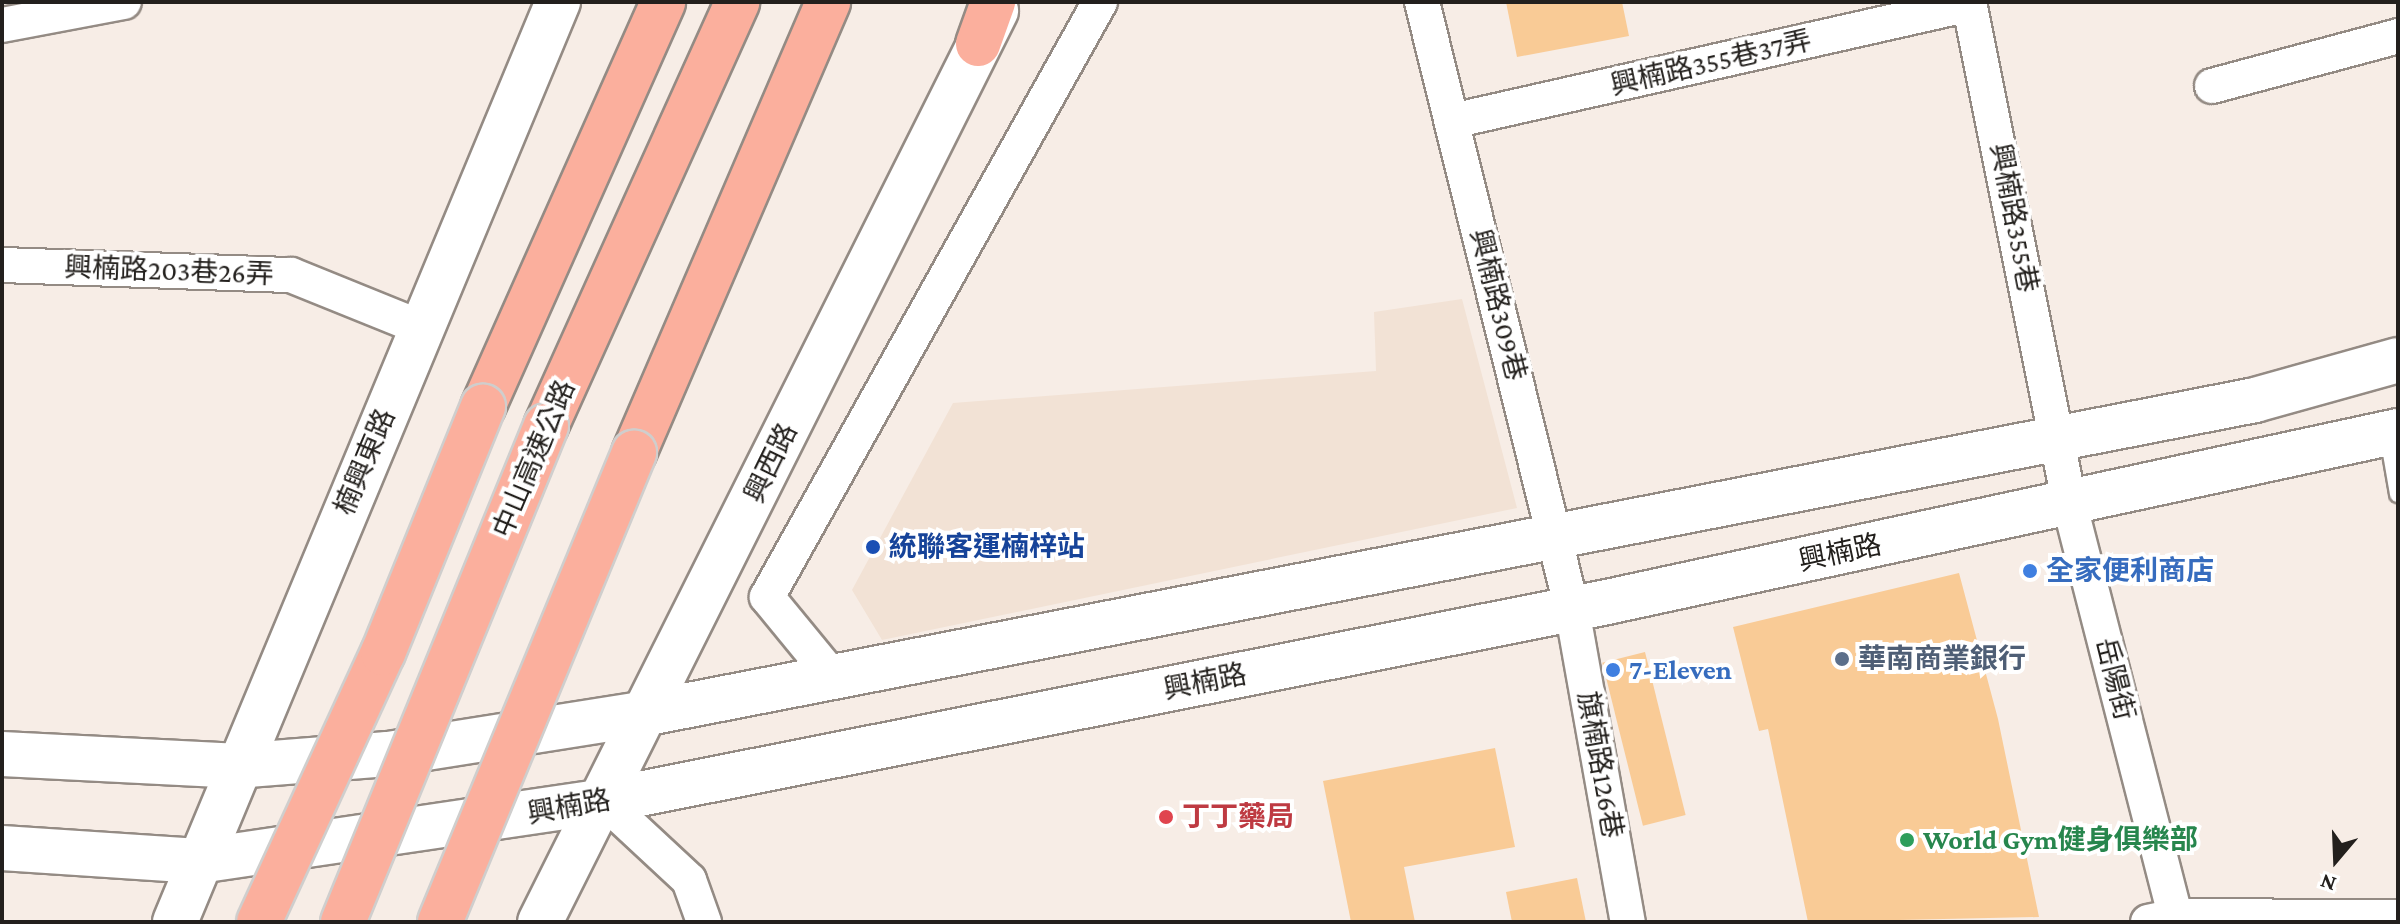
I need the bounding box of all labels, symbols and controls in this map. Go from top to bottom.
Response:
street label: 興楠路355巷37弄 [1607,24,1815,102]
street label: 興楠路355巷 [1983,140,2045,296]
street label: 興楠路309巷 [1463,226,1533,384]
street label: 興楠路203巷26弄 [64,251,274,291]
street label: 中山高速公路 [486,375,582,543]
street label: 楠興東路 [328,404,402,520]
street label: 興西路 [737,418,805,508]
street label: 興楠路 [1795,528,1885,578]
place label: 統聯客運楠梓站 [889,530,1085,564]
marker: 統聯客運楠梓站 [864,538,882,556]
place label: 全家便利商店 [2046,554,2214,588]
marker: 全家便利商店 [2021,562,2039,580]
street label: 岳陽街 [2089,634,2141,724]
place label: 華南商業銀行 [1858,642,2026,676]
marker: 華南商業銀行 [1833,650,1851,668]
place label: 7-Eleven [1629,653,1732,687]
street label: 興楠路 [1161,657,1249,707]
marker: 7-Eleven [1604,661,1622,679]
street label: 旗楠路126巷 [1571,689,1629,841]
street label: 興楠路 [525,783,613,831]
place label: 丁丁藥局 [1182,800,1294,834]
marker: 丁丁藥局 [1157,808,1175,826]
north arrow [2296,820,2376,900]
place label: World Gym健身俱樂部 [1923,823,2198,857]
marker: World Gym健身俱樂部 [1898,831,1916,849]
text: N [2317,869,2339,897]

